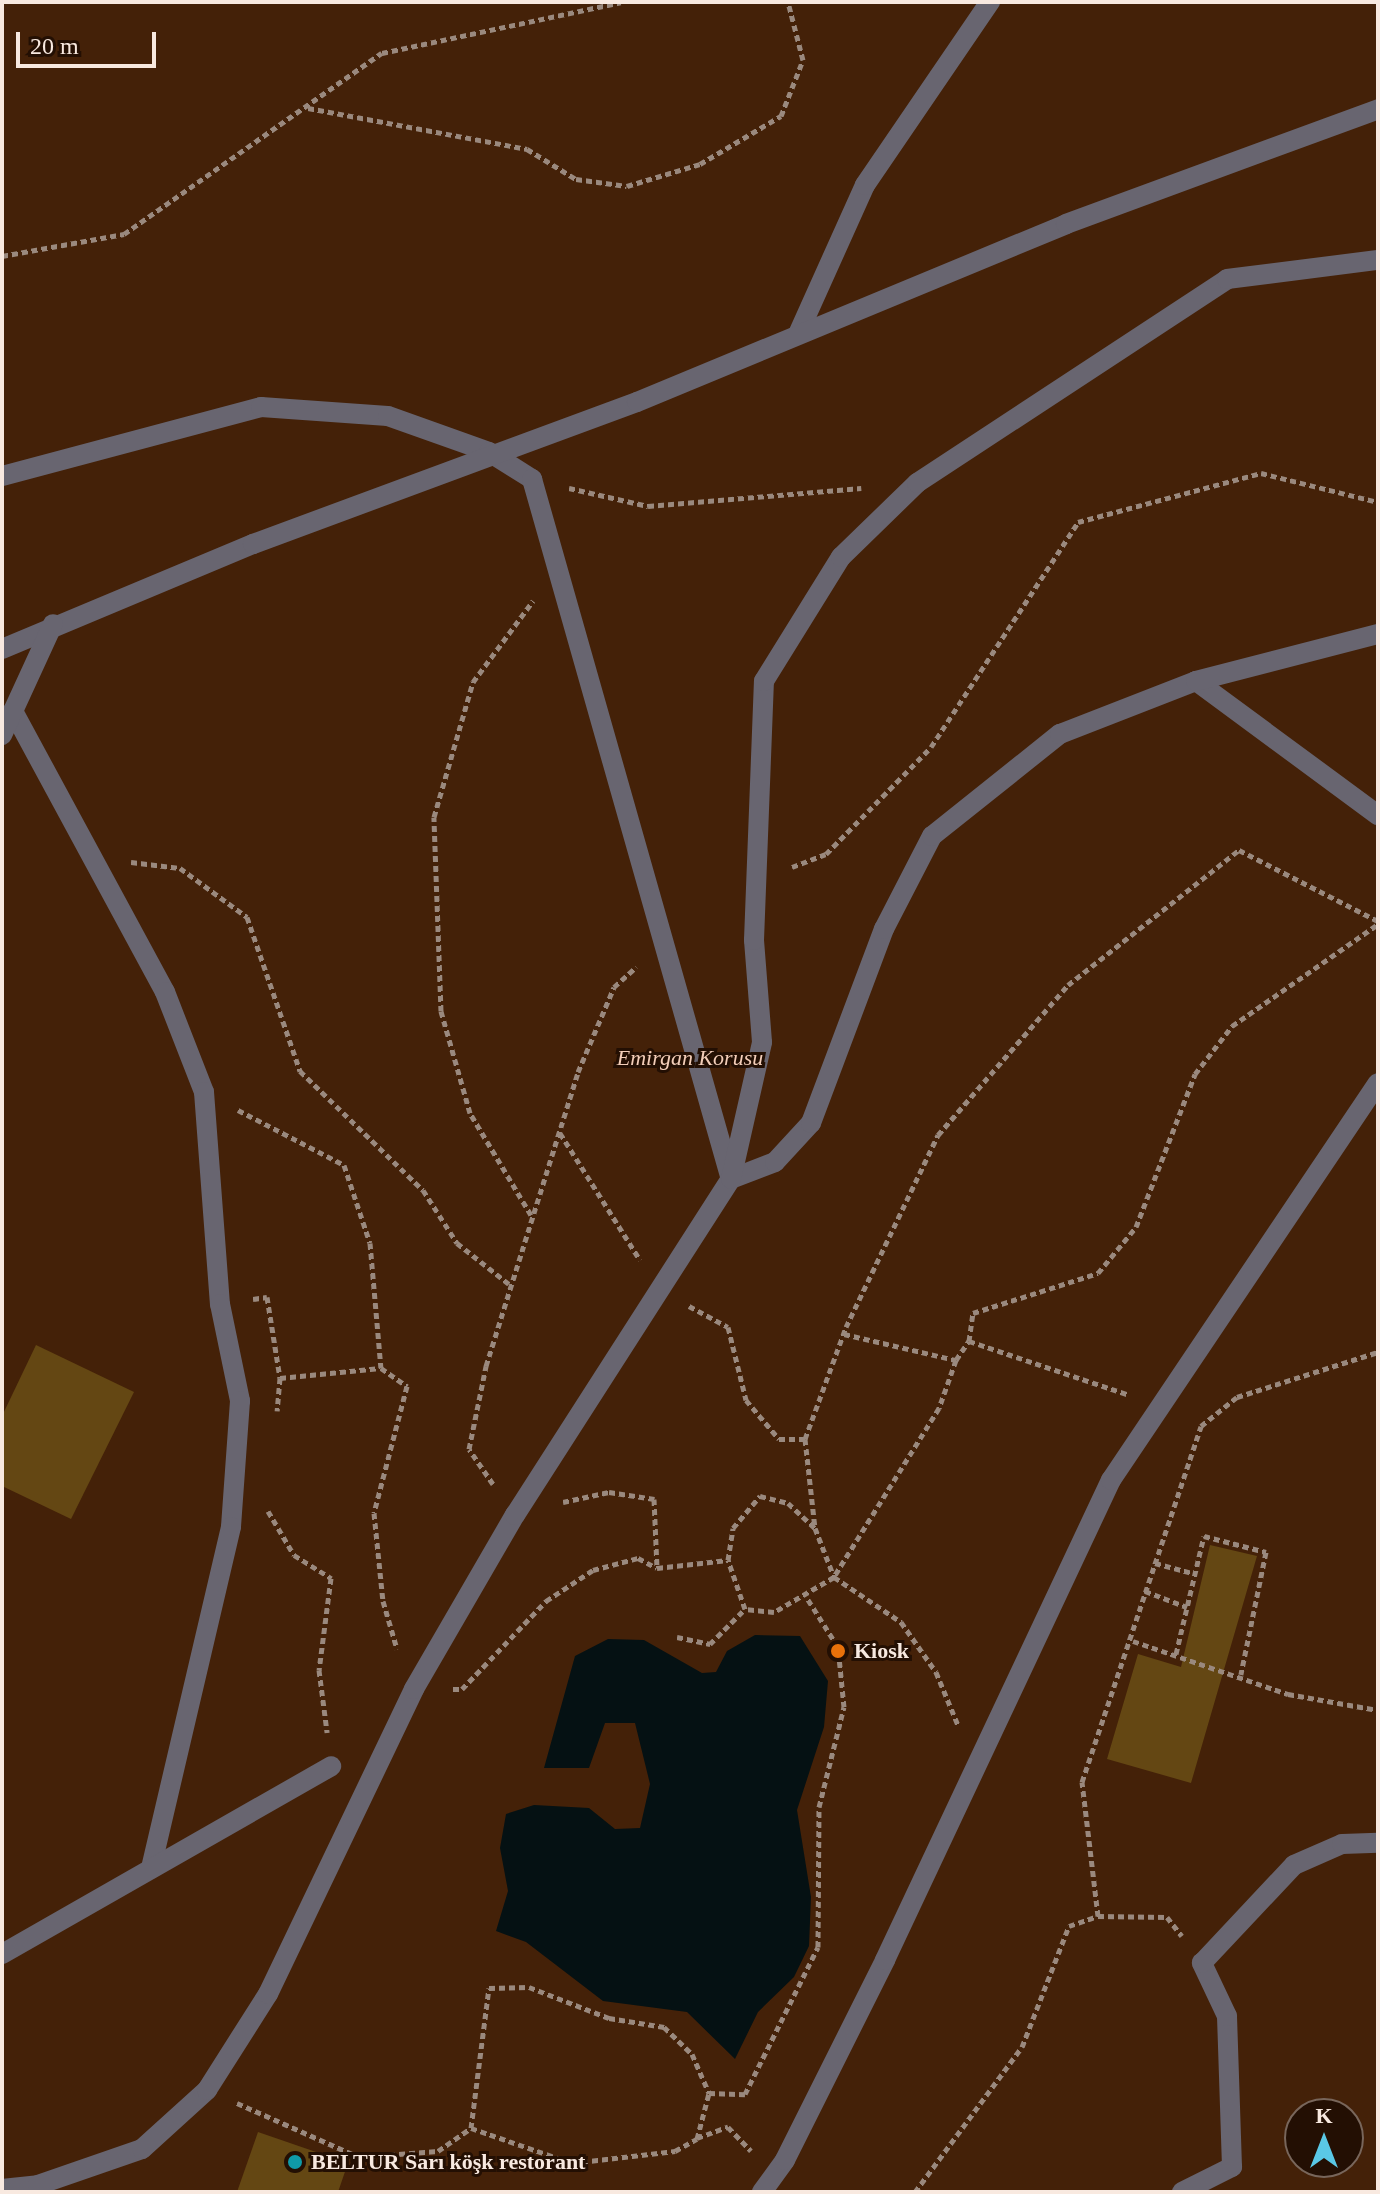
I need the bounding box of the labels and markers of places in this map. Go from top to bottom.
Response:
place label: Kiosk [854,1638,909,1664]
marker: Kiosk [829,1642,847,1660]
place label: BELTUR Sarı köşk restorant [311,2149,585,2175]
marker: BELTUR Sarı köşk restorant [286,2153,304,2171]

